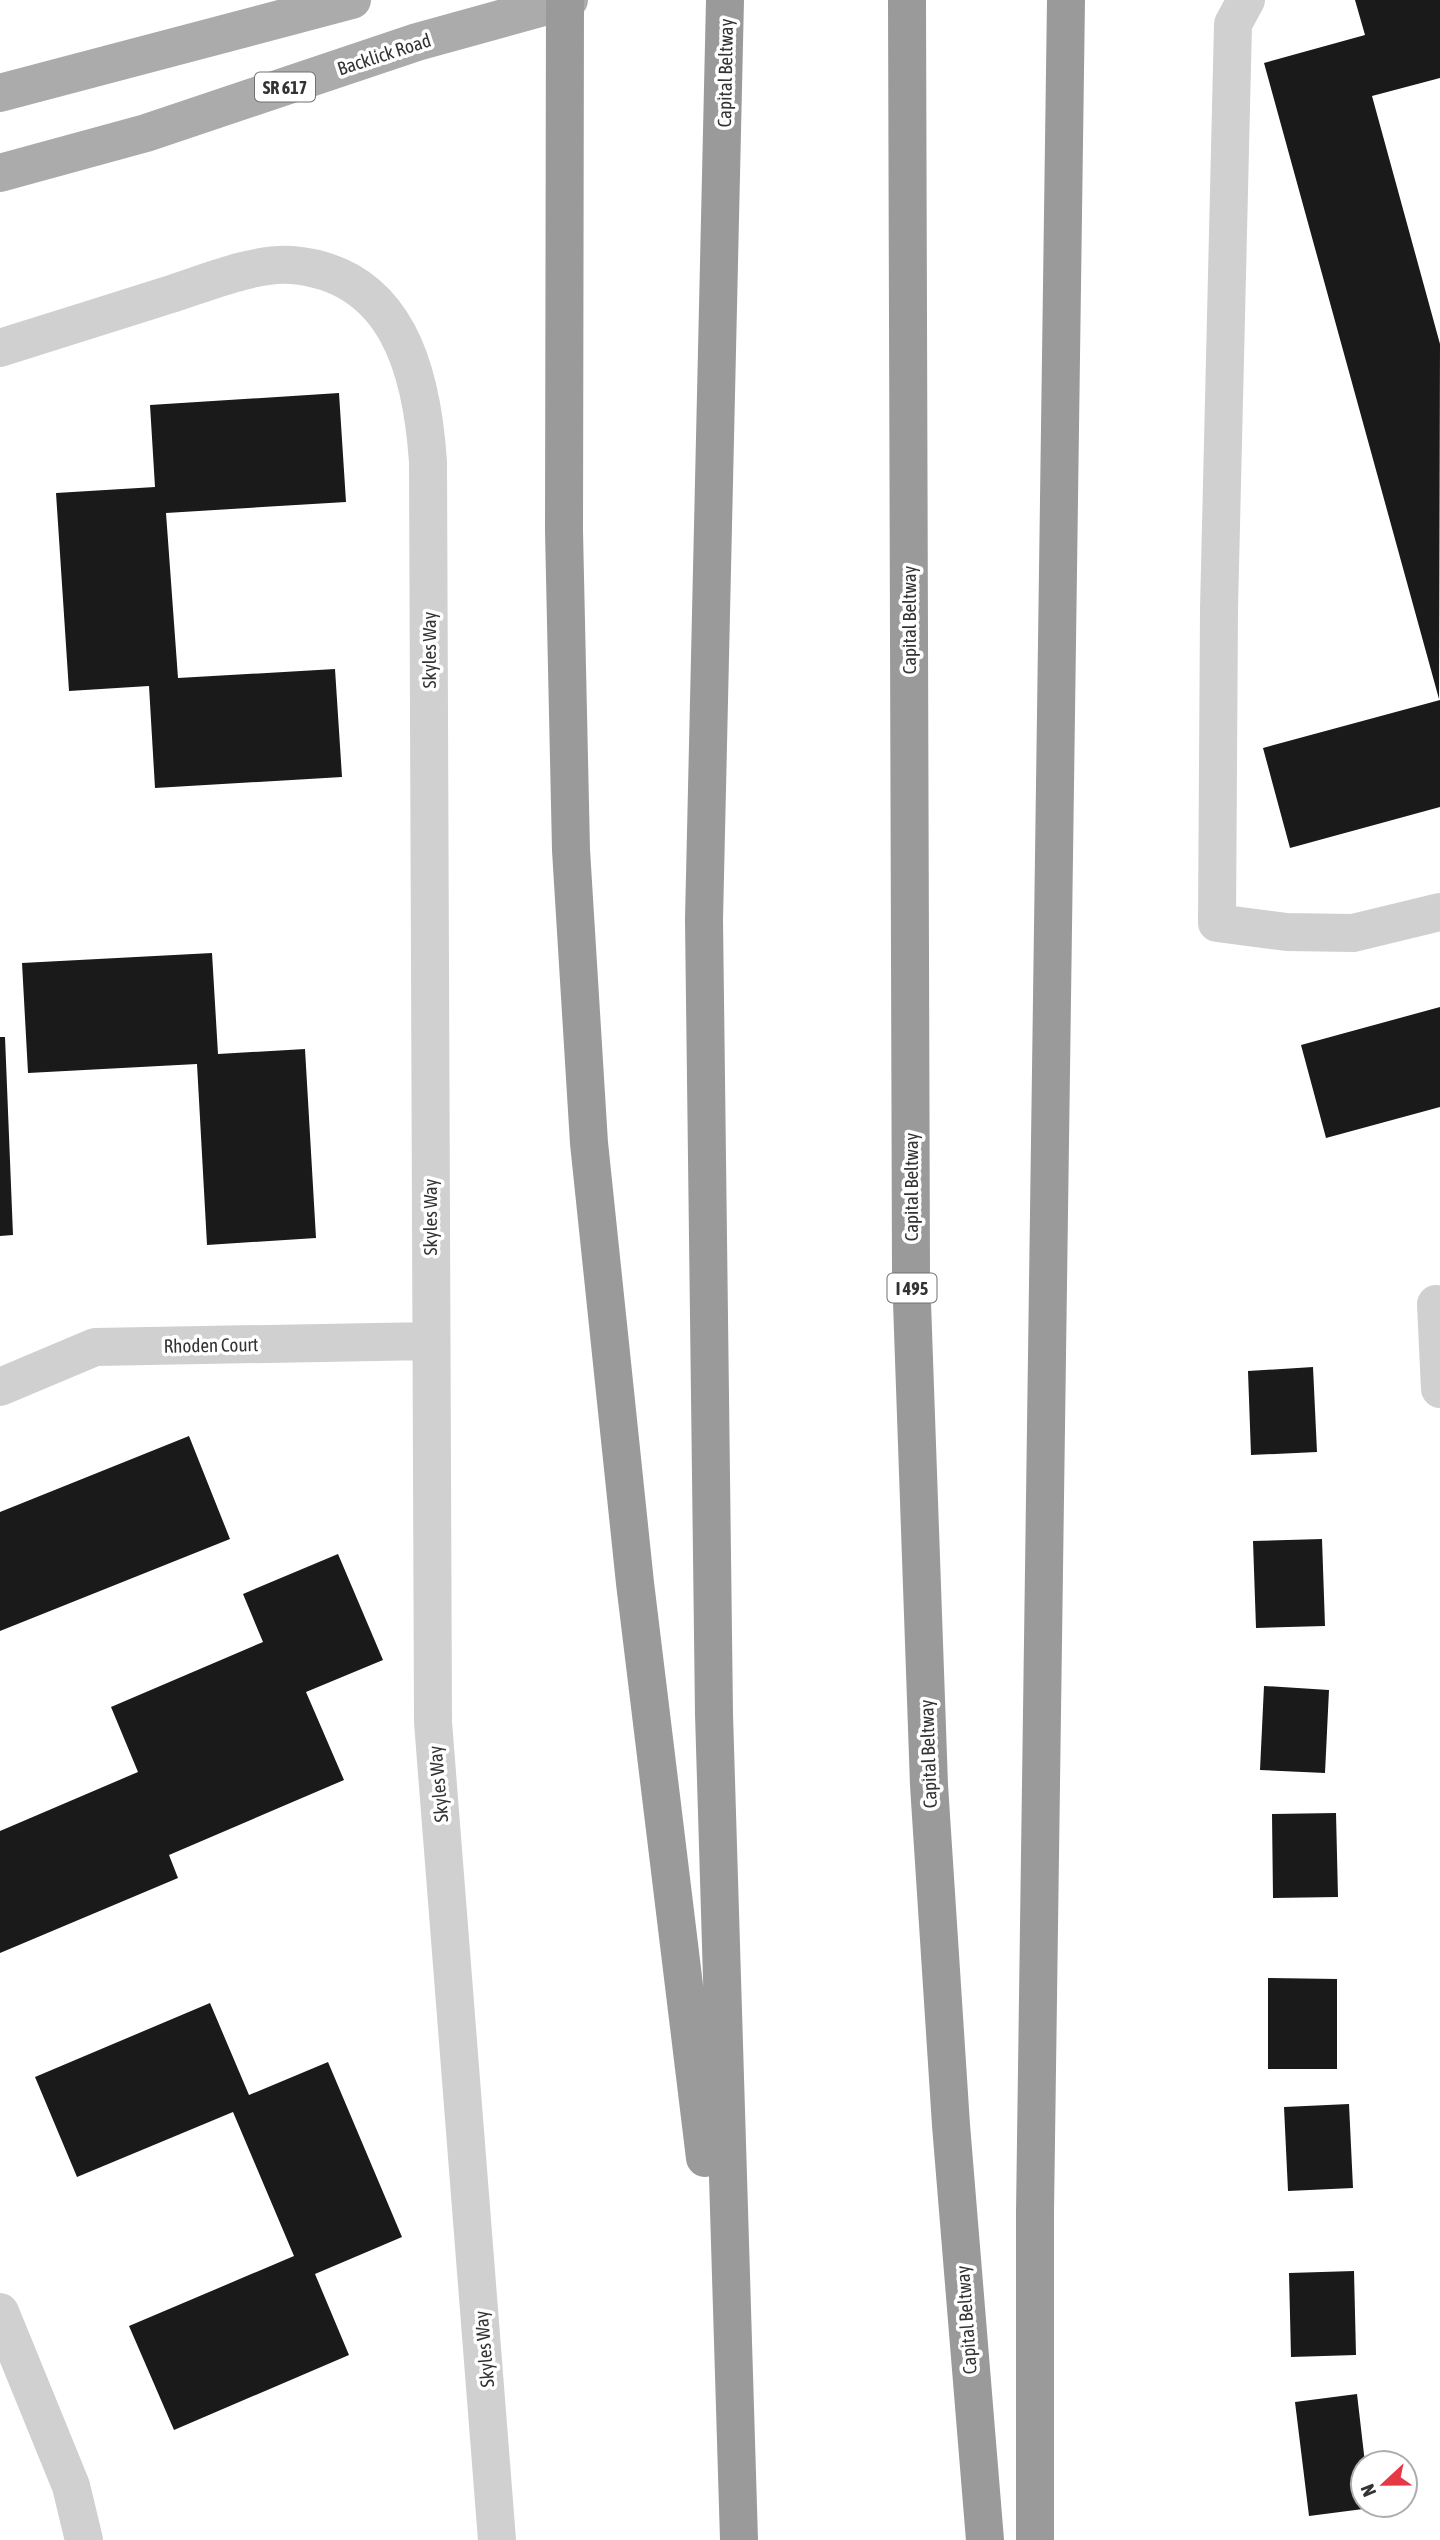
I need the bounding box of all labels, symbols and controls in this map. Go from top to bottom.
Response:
street label: Capital Beltway [713,18,737,128]
street label: Backlick Road [335,29,433,79]
road number: SR 617 [255,72,315,102]
street label: Capital Beltway [898,566,920,674]
street label: Skyles Way [418,611,440,688]
street label: Capital Beltway [900,1133,922,1241]
street label: Skyles Way [419,1178,441,1255]
road number: I 495 [888,1274,936,1302]
street label: Rhoden Court [163,1333,259,1357]
street label: Capital Beltway [915,1699,941,1809]
street label: Skyles Way [424,1745,452,1823]
street label: Capital Beltway [951,2265,981,2375]
street label: Skyles Way [470,2310,498,2388]
north arrow [1349,2449,1419,2519]
text: N [1356,2481,1381,2500]

